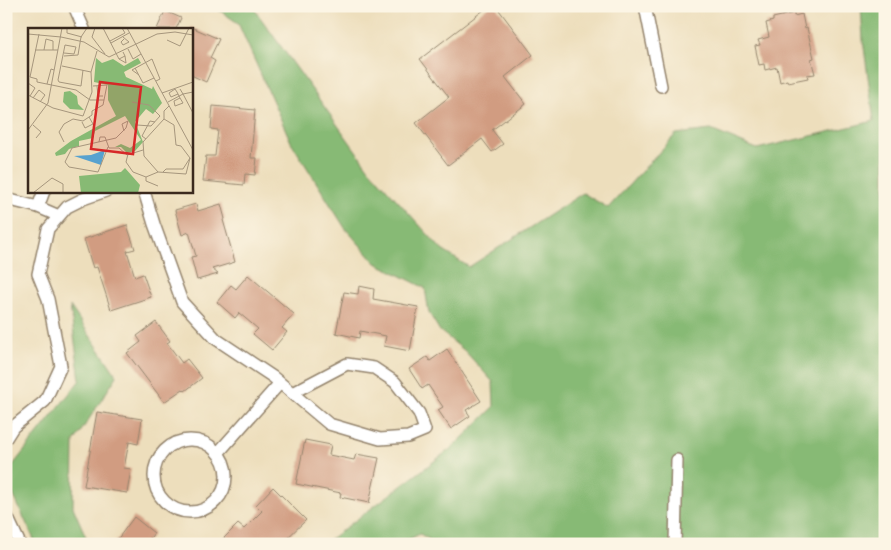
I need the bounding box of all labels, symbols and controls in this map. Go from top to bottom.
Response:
inset map [28,28,192,192]

